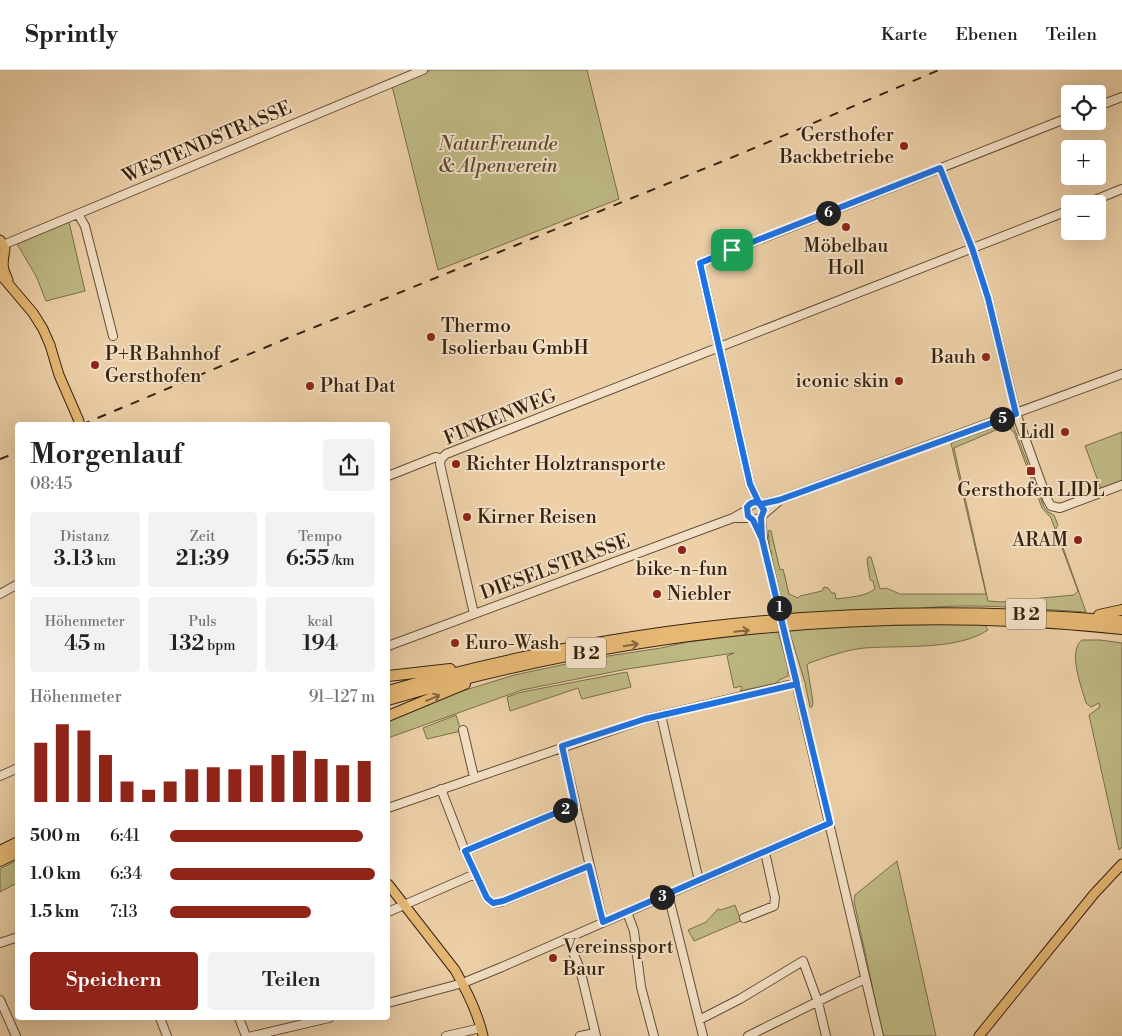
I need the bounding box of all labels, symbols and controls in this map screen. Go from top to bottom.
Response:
text: Sprintly [25,20,118,50]
text: Karte [881,23,927,46]
text: Ebenen [955,23,1018,46]
text: Teilen [1046,23,1097,46]
map controls [1061,85,1106,240]
button: locate [1061,85,1106,130]
street label: WESTENDSTRASSE [118,95,295,189]
place label: Gersthofer Backbetriebe [778,123,894,169]
park label: NaturFreunde & Alpenverein [438,132,558,178]
marker: Gersthofer Backbetriebe [898,140,910,152]
button: + [1061,140,1106,185]
button: − [1061,195,1106,240]
pin: 6 [816,200,840,226]
text: 6 [824,204,833,222]
marker: Möbelbau Holl [840,221,852,233]
pin [711,229,753,271]
place label: Möbelbau Holl [804,234,889,280]
icon: arrive [718,236,746,264]
place label: Thermo Isolierbau GmbH [441,314,589,360]
marker: Thermo Isolierbau GmbH [425,331,437,343]
place label: P+R Bahnhof Gersthofen [105,342,221,388]
place label: Bauh [930,345,976,369]
marker: Bauh [980,351,992,363]
marker: P+R Bahnhof Gersthofen [89,359,101,371]
place label: iconic skin [796,369,889,393]
place label: Phat Dat [320,374,396,398]
marker: iconic skin [893,375,905,387]
marker: Phat Dat [304,380,316,392]
street label: FINKENWEG [440,384,560,450]
pin: 5 [990,406,1014,432]
text: 5 [998,410,1007,428]
place label: Lidl [1020,420,1055,444]
marker: Lidl [1059,426,1071,438]
text: Morgenlauf [30,437,182,472]
button: share [323,439,375,491]
place label: Richter Holztransporte [466,452,666,476]
marker: Richter Holztransporte [450,458,462,470]
marker: Gersthofen LIDL [1025,465,1037,477]
text: 08:45 [30,474,72,494]
place label: Gersthofen LIDL [957,478,1105,502]
place label: Kirner Reisen [477,505,597,529]
marker: Kirner Reisen [461,511,473,523]
text: Distanz [60,528,109,546]
text: Zeit [190,528,215,546]
text: Tempo [298,528,342,546]
place label: ARAM [1011,528,1068,552]
street label: DIESELSTRASSE [477,529,633,605]
marker: ARAM [1072,534,1084,546]
marker: bike-n-fun [676,544,688,556]
text: 3.13 [54,546,94,572]
text: 21:39 [176,546,229,572]
text: 6:55 [286,546,329,572]
text: km [94,552,116,570]
text: /km [329,552,355,570]
place label: bike-n-fun [636,557,728,581]
place label: Niebler [667,582,731,606]
marker: Niebler [651,588,663,600]
pin: 1 [766,596,792,620]
road number: B 2 [1006,598,1046,630]
text: 1 [776,599,783,617]
text: Höhenmeter [45,613,125,631]
text: Puls [189,613,216,631]
text: kcal [307,613,333,631]
one-way arrow [734,626,750,636]
text: 45 [64,631,90,657]
text: 132 [169,631,204,657]
text: 194 [302,631,338,657]
place label: Euro-Wash [465,631,560,655]
text: m [90,637,105,655]
text: bpm [204,637,236,655]
marker: Euro-Wash [449,637,461,649]
road number: B 2 [566,638,606,668]
one-way arrow [623,640,639,650]
text: Höhenmeter [30,687,122,707]
text: 91–127 m [309,687,375,707]
one-way arrow [425,693,440,702]
pin: 2 [552,798,578,822]
text: 2 [561,801,570,819]
text: 500 m [30,826,80,846]
text: 6:41 [110,826,140,846]
text: 1.0 km [30,864,81,884]
text: 6:34 [110,864,142,884]
pin: 3 [650,884,674,910]
text: 3 [658,888,667,906]
text: 1.5 km [30,902,79,922]
text: 7:13 [110,902,138,922]
place label: Vereinssport Baur [562,935,674,981]
button: Speichern [30,952,198,1010]
button: Teilen [208,952,375,1010]
marker: Vereinssport Baur [547,952,559,964]

